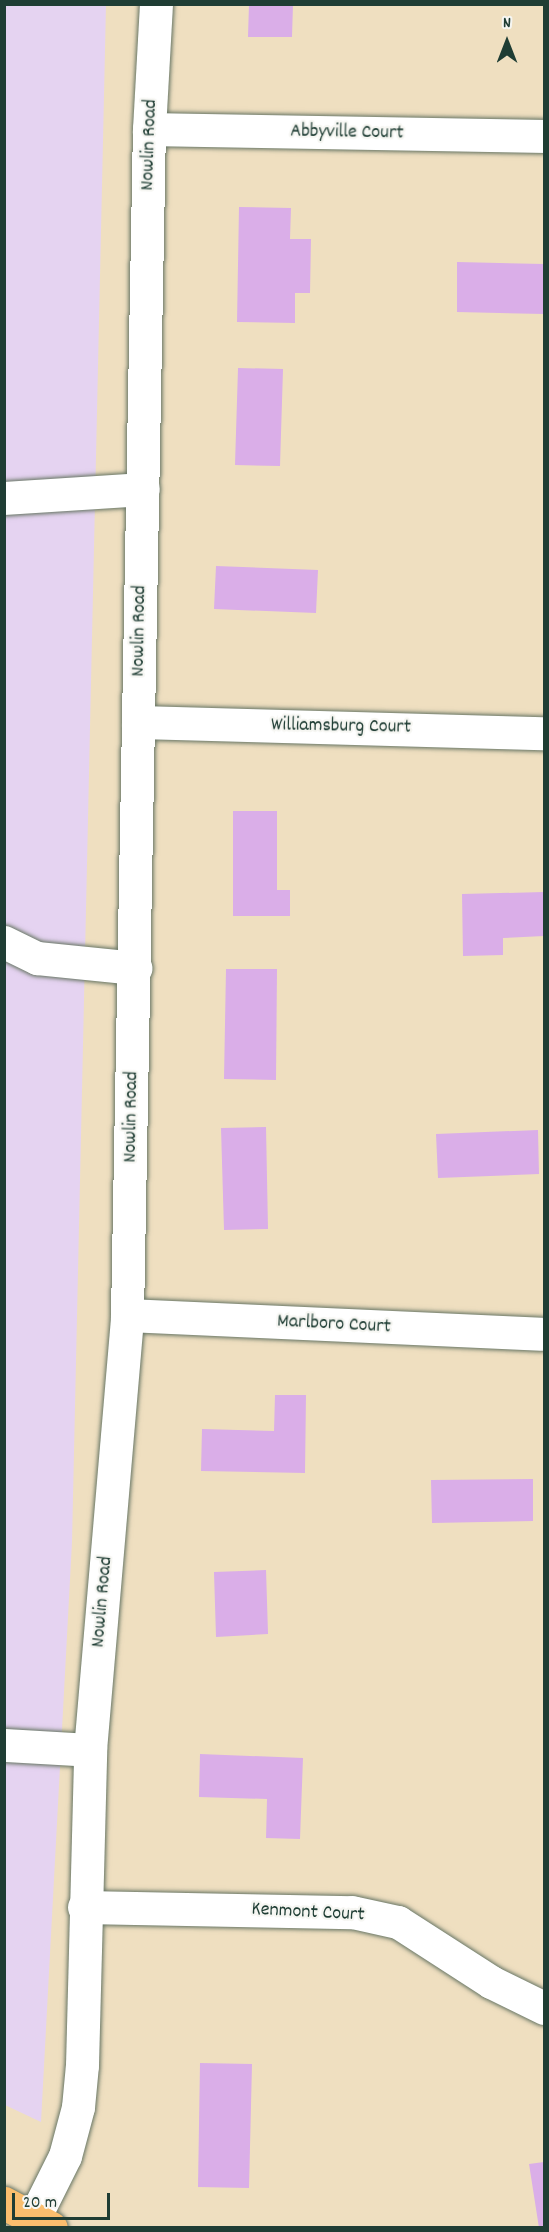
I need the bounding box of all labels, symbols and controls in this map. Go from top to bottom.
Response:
north arrow [477,12,537,72]
text: N [503,12,511,35]
street label: Nowlin Road [136,99,164,191]
street label: Abbyville Court [290,120,404,146]
street label: Nowlin Road [127,585,153,677]
street label: Williamsburg Court [271,714,411,740]
street label: Nowlin Road [119,1071,145,1163]
street label: Marlboro Court [276,1310,392,1340]
street label: Nowlin Road [87,1555,119,1649]
street label: Kenmont Court [251,1898,365,1928]
scale bar [15,2181,112,2219]
text: 20 m [23,2191,57,2216]

